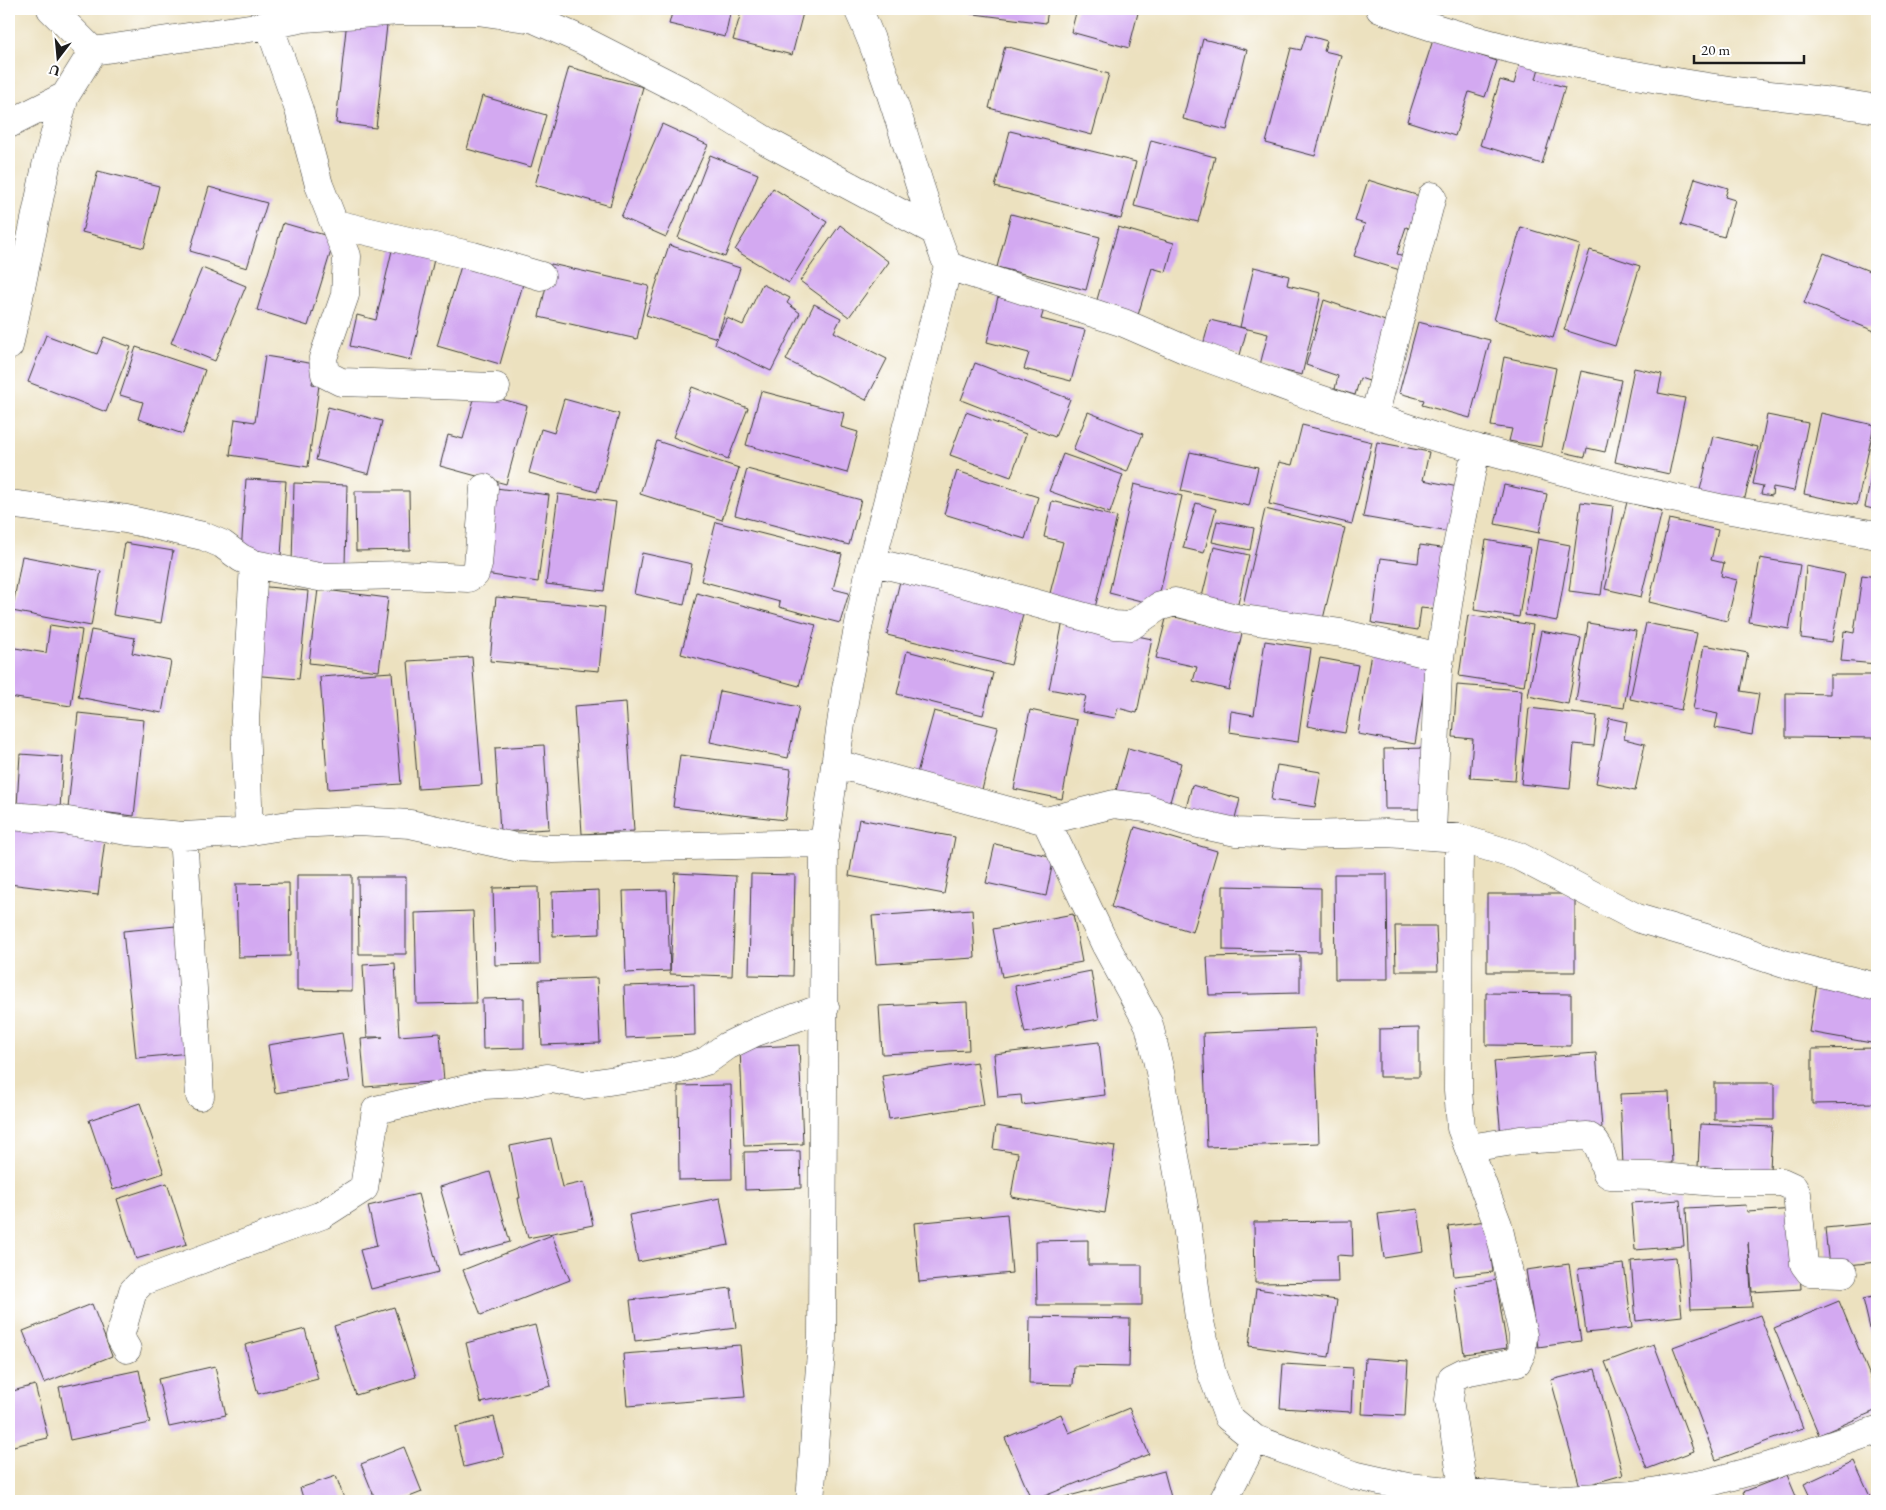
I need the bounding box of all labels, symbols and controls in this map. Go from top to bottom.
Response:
north arrow [32,32,82,82]
scale bar [1694,32,1804,64]
text: 20 m [1701,40,1730,59]
text: U [46,60,62,81]

